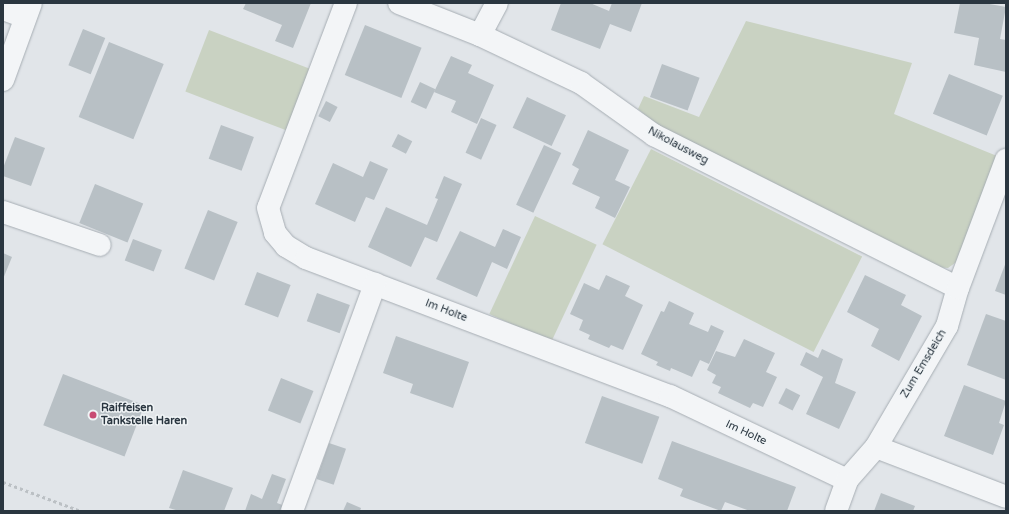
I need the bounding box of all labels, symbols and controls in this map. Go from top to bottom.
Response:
street label: Nikolausweg [645,125,711,167]
street label: Im Holte [423,297,469,325]
street label: Zum Emsdeich [898,327,950,401]
place label: Raiffeisen Tankstelle Haren [101,402,187,428]
marker: Raiffeisen Tankstelle Haren [88,410,98,420]
street label: Im Holte [723,418,769,448]

